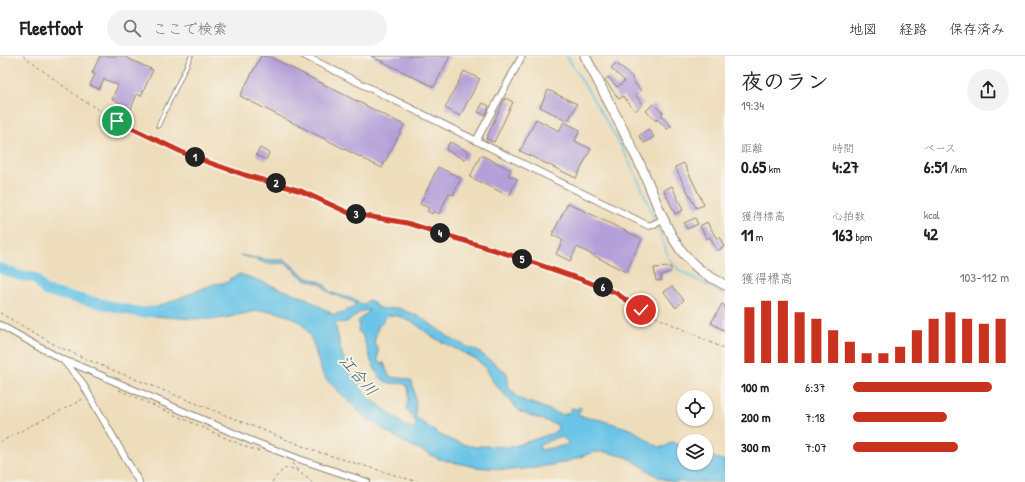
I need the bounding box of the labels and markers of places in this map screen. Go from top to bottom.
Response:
pin [100,104,134,138]
pin: 1 [185,147,205,167]
pin: 2 [266,173,286,193]
pin: 3 [346,204,366,224]
pin: 4 [430,223,450,243]
pin: 5 [512,249,532,269]
pin: 6 [593,277,613,297]
pin [624,293,658,327]

